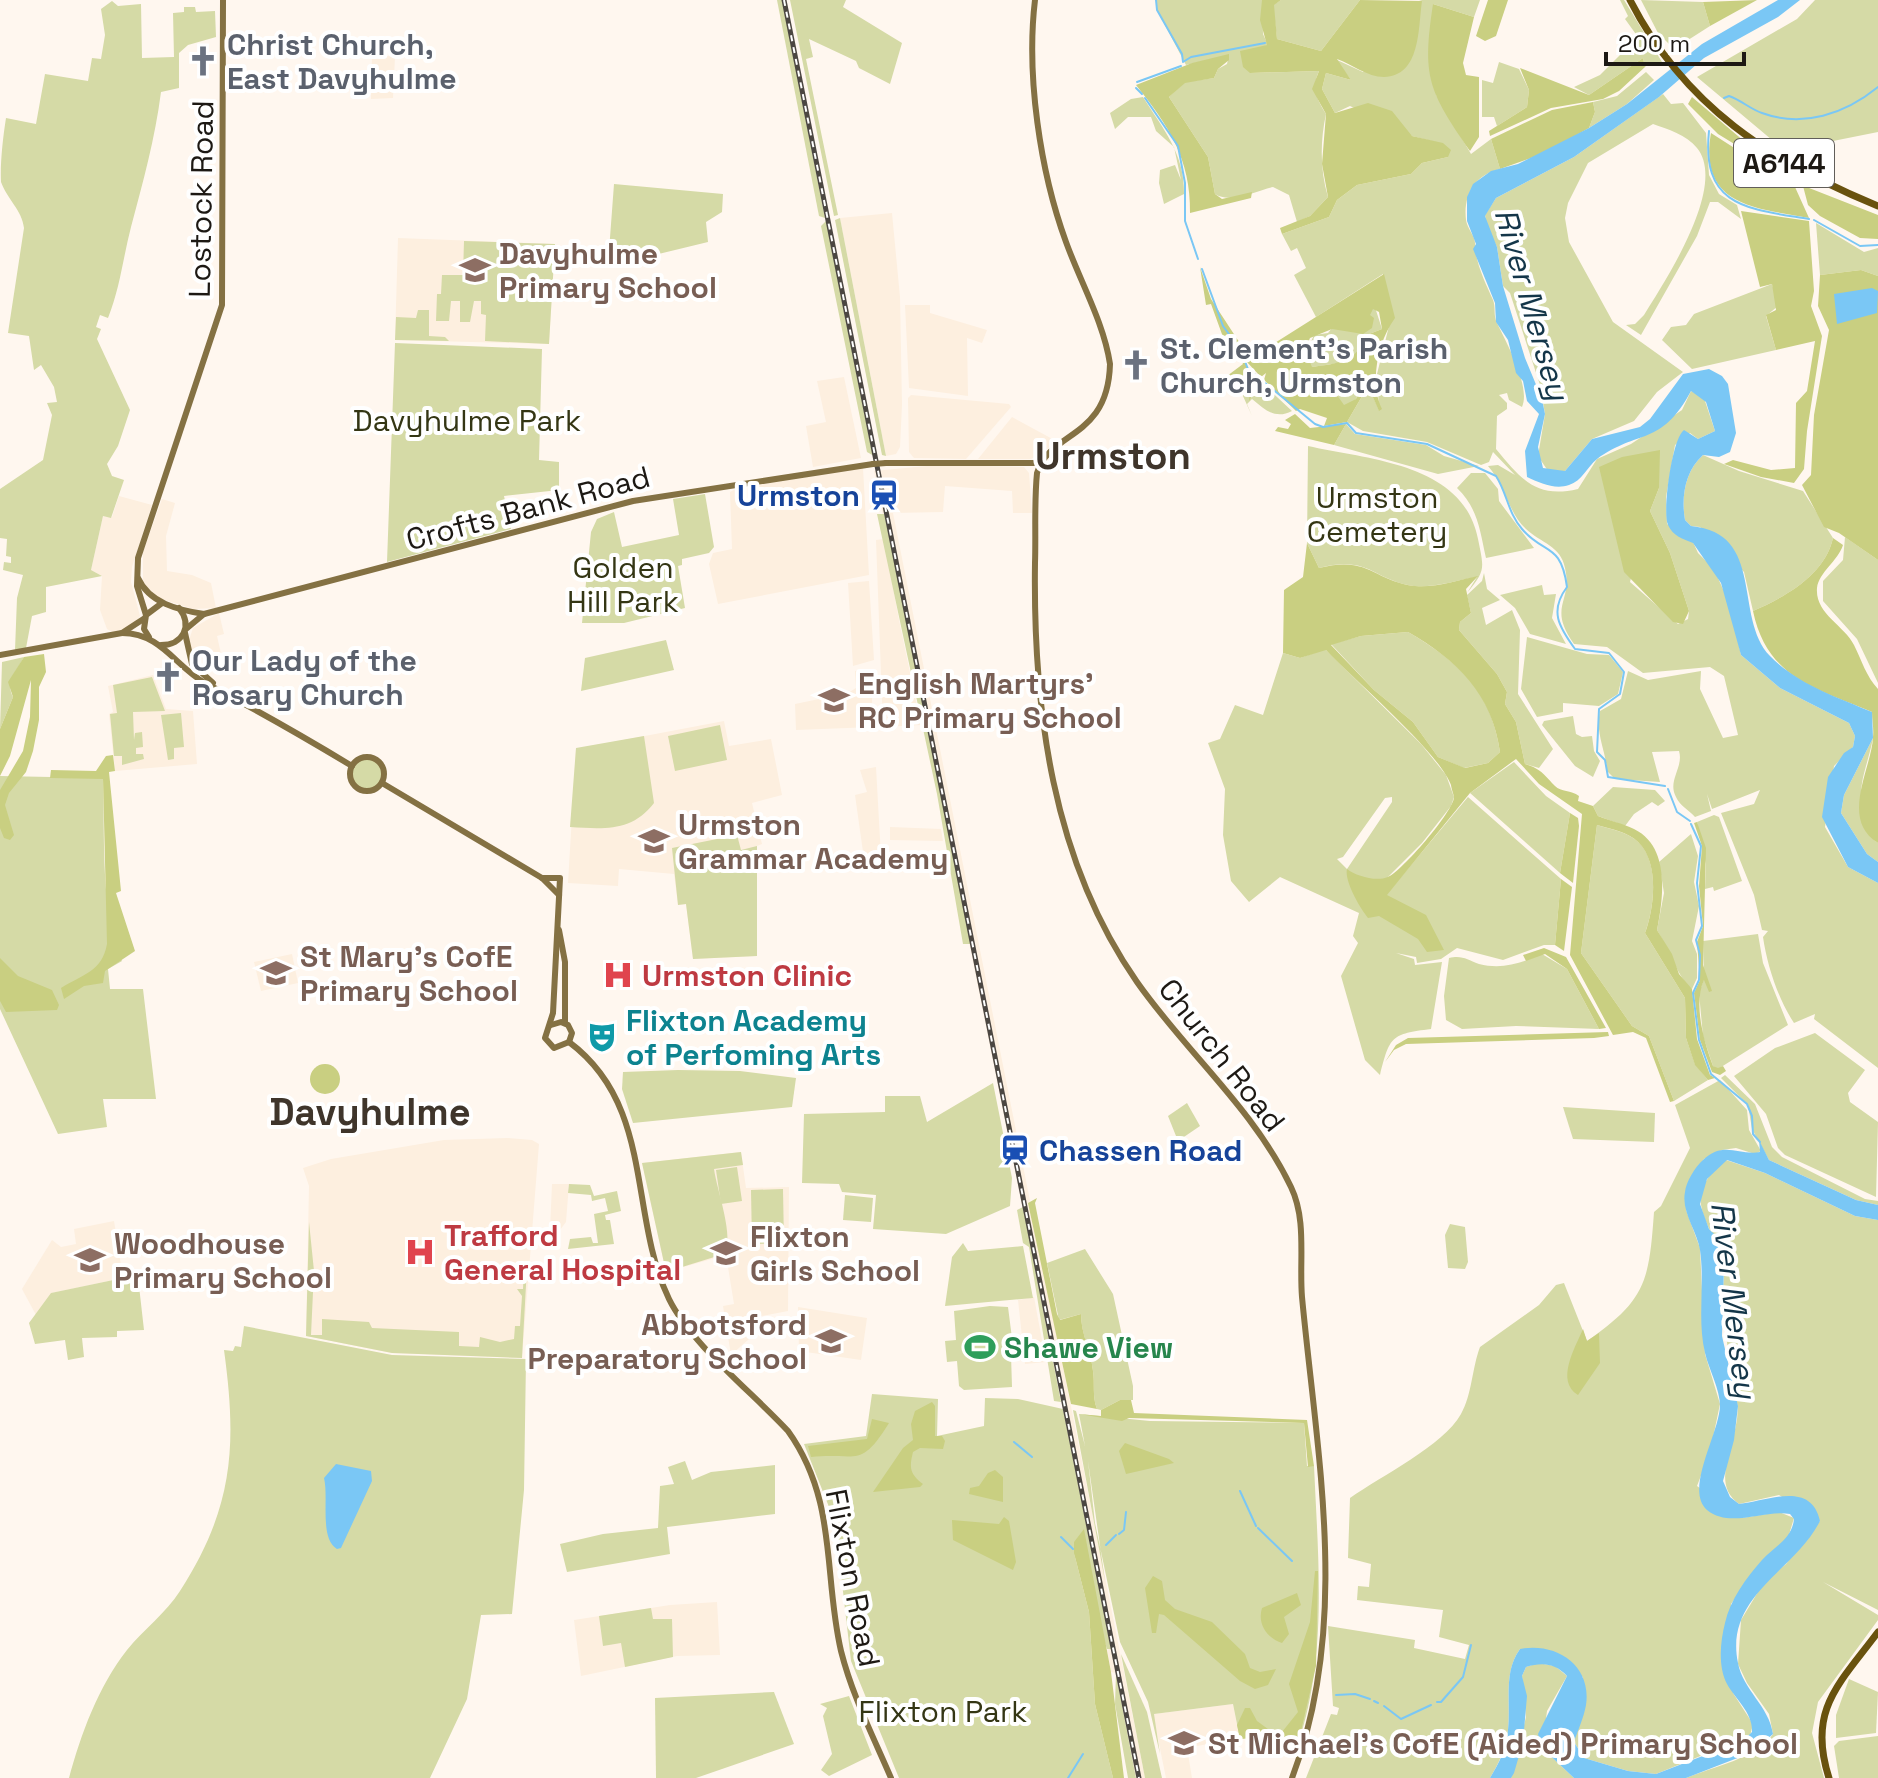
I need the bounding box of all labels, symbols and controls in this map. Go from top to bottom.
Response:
scale bar [1606,16,1744,66]
place label: Christ Church, East Davyhulme [227,25,457,98]
text: 200 m [1618,28,1690,59]
church icon: Christ Church, East Davyhulme [186,44,220,78]
street label: Lostock Road [180,100,222,298]
road number: A6144 [1734,139,1834,187]
water label: River Mersey [1486,204,1579,406]
place label: Davyhulme Primary School [499,234,717,307]
school or university icon: Davyhulme Primary School [458,253,492,287]
place label: St. Clement's Parish Church, Urmston [1160,329,1448,402]
church icon: St. Clement's Parish Church, Urmston [1119,348,1153,382]
park label: Davyhulme Park [353,401,581,440]
district label: Urmston [1035,432,1191,480]
street label: Crofts Bank Road [402,457,654,559]
place label: Urmston [737,476,860,515]
station icon: Urmston [867,478,901,512]
park label: Urmston Cemetery [1307,478,1447,551]
park label: Golden Hill Park [567,548,679,621]
place label: Our Lady of the Rosary Church [192,641,417,714]
church icon: Our Lady of the Rosary Church [151,660,185,694]
place label: English Martyrs' RC Primary School [858,664,1122,737]
school or university icon: English Martyrs' RC Primary School [817,683,851,717]
place label: Urmston Grammar Academy [678,805,948,878]
school or university icon: Urmston Grammar Academy [637,824,671,858]
place label: St Mary's CofE Primary School [300,937,518,1010]
school or university icon: St Mary's CofE Primary School [259,956,293,990]
place label: Urmston Clinic [642,956,852,995]
hospital icon: Urmston Clinic [601,958,635,992]
street label: Church Road [1150,970,1294,1140]
place label: Flixton Academy of Perfoming Arts [626,1001,881,1074]
theatre icon: Flixton Academy of Perfoming Arts [585,1020,619,1054]
district label: Davyhulme [269,1088,471,1136]
place label: Chassen Road [1039,1131,1242,1170]
station icon: Chassen Road [998,1133,1032,1167]
water label: River Mersey [1702,1199,1766,1402]
place label: Trafford General Hospital [444,1216,681,1289]
place label: Flixton Girls School [750,1217,920,1290]
place label: Woodhouse Primary School [114,1224,332,1297]
hospital icon: Trafford General Hospital [403,1235,437,1269]
school or university icon: Flixton Girls School [709,1236,743,1270]
school or university icon: Woodhouse Primary School [73,1243,107,1277]
place label: Abbotsford Preparatory School [528,1305,807,1378]
school or university icon: Abbotsford Preparatory School [814,1324,848,1358]
place label: Shawe View [1004,1328,1173,1367]
sports icon: Shawe View [963,1330,997,1364]
street label: Flixton Road [817,1486,889,1670]
park label: Flixton Park [859,1692,1027,1731]
place label: St Michael's CofE (Aided) Primary School [1208,1724,1798,1763]
school or university icon: St Michael's CofE (Aided) Primary School [1167,1726,1201,1760]

